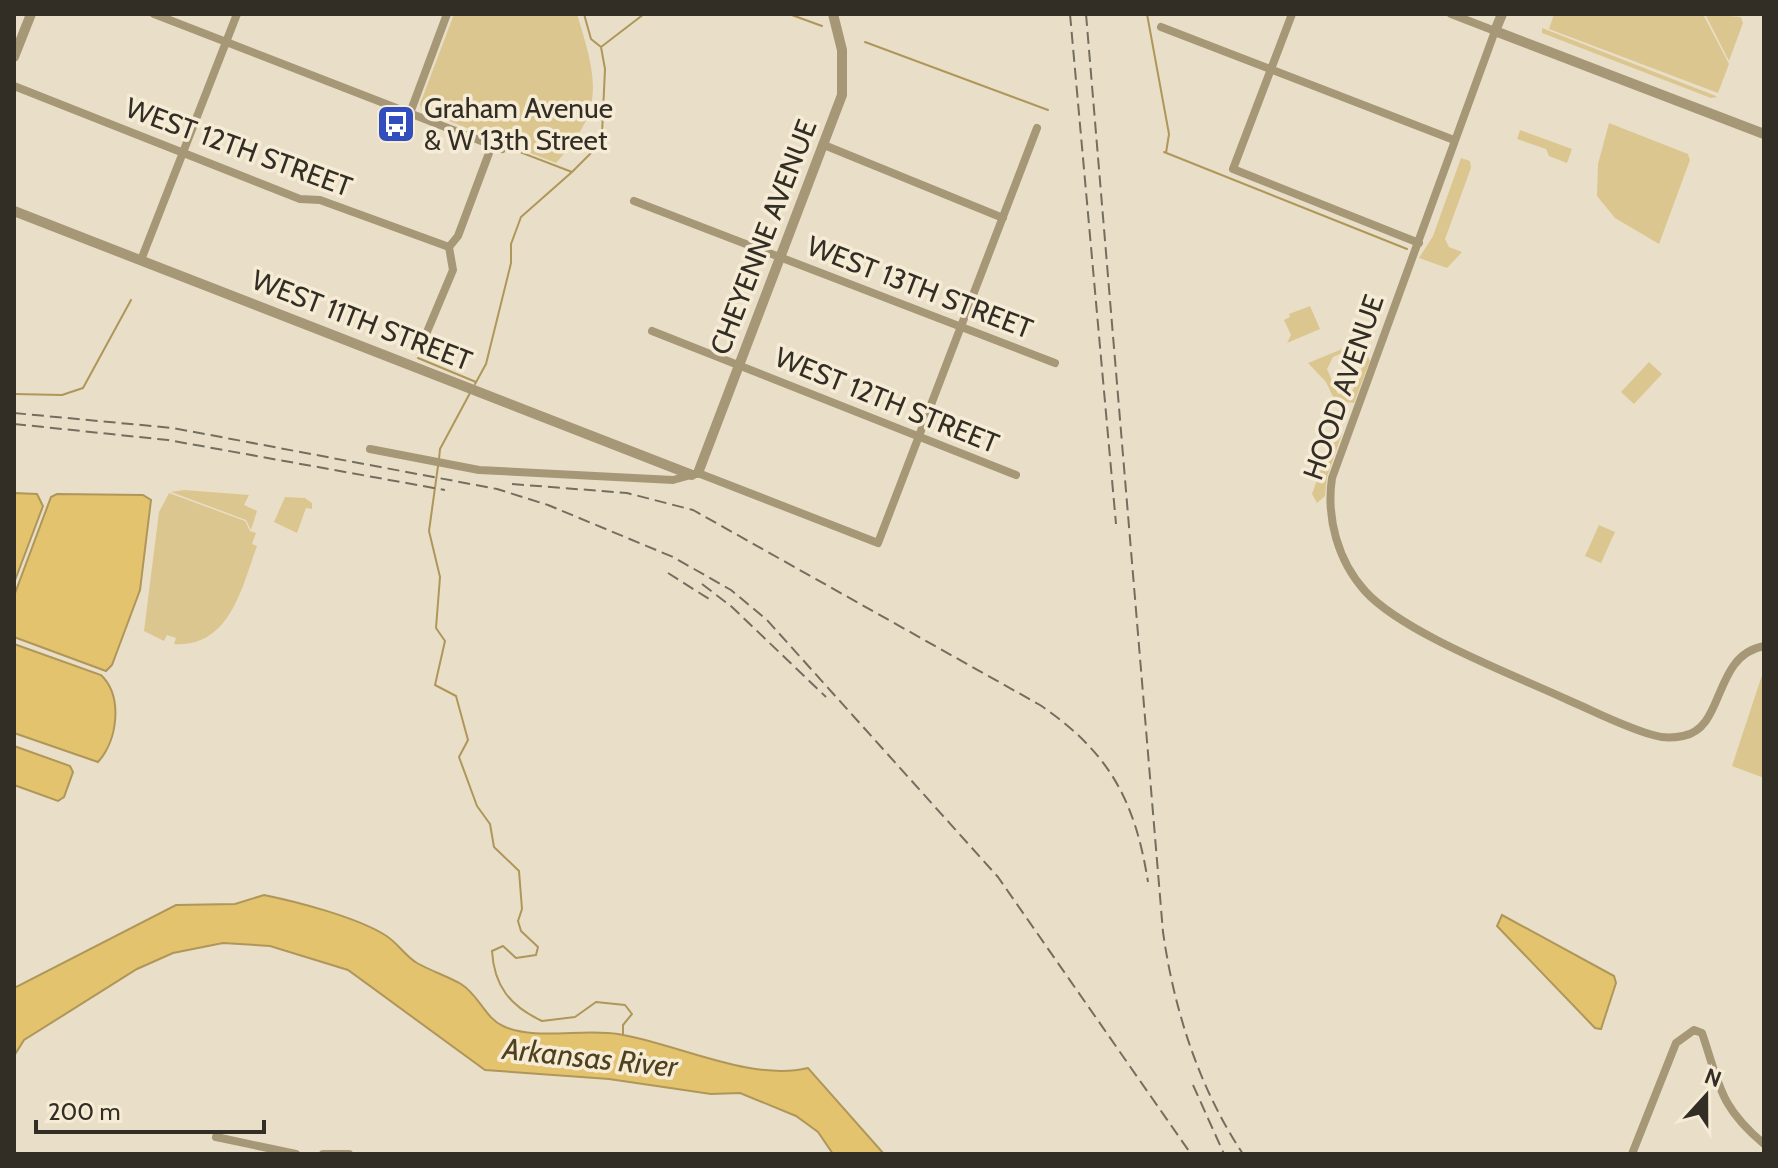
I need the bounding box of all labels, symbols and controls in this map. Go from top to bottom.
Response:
street label: WEST 12TH STREET [121,90,357,204]
place label: Graham Avenue & W 13th Street [424,91,613,157]
bus stop icon: Graham Avenue & W 13th Street [375,103,417,145]
street label: CHEYENNE AVENUE [702,115,824,359]
street label: WEST 13TH STREET [802,228,1038,346]
street label: WEST 11TH STREET [247,262,477,378]
street label: HOOD AVENUE [1295,290,1391,484]
street label: WEST 12TH STREET [770,340,1004,460]
water label: Arkansas River [499,1030,681,1085]
north arrow [1666,1056,1746,1136]
text: N [1701,1062,1725,1093]
scale bar [36,1084,264,1134]
text: 200 m [48,1097,121,1126]

